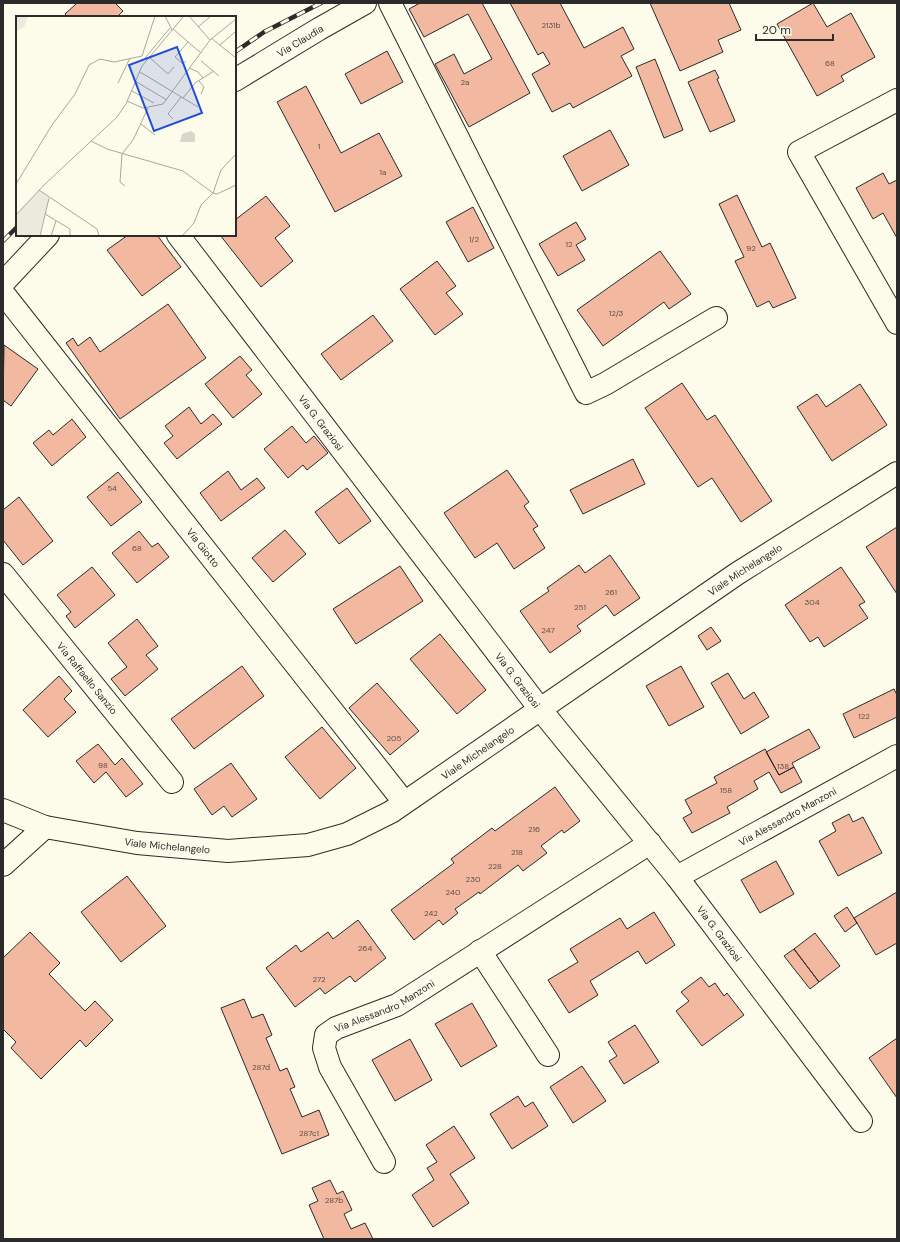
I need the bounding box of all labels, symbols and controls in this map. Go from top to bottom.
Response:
inset map [16,16,236,236]
scale bar [756,16,833,42]
house number: 2131b [541,20,561,30]
street label: Via Claudia [275,22,326,60]
text: 20 m [762,22,791,38]
house number: 68 [825,58,835,68]
house number: 2a [461,77,469,87]
house number: 1 [318,141,320,151]
house number: 1a [380,167,386,177]
house number: 1/2 [469,234,480,244]
house number: 12 [565,239,573,249]
house number: 92 [746,243,756,253]
house number: 12/3 [609,308,624,318]
street label: Via G. Graziosi [295,392,346,453]
house number: 54 [107,483,117,493]
street label: Via Giotto [184,525,223,570]
street label: Viale Michelangelo [706,541,785,599]
house number: 68 [132,543,142,553]
house number: 261 [605,587,617,597]
house number: 304 [804,597,820,607]
house number: 251 [574,602,586,612]
house number: 247 [541,625,555,635]
street label: Via Raffaello Sanzio [54,640,120,717]
street label: Via G. Graziosi [492,650,543,711]
house number: 122 [858,711,870,721]
street label: Viale Michelangelo [439,723,517,783]
house number: 205 [387,733,402,743]
house number: 98 [98,760,108,770]
house number: 138 [777,761,789,771]
house number: 158 [720,785,732,795]
street label: Via Alessandro Manzoni [736,785,839,849]
house number: 216 [528,824,540,834]
street label: Viale Michelangelo [123,835,211,856]
house number: 218 [511,847,523,857]
house number: 228 [488,861,502,871]
house number: 230 [466,874,481,884]
house number: 240 [446,887,461,897]
street label: Via G. Graziosi [694,903,744,964]
house number: 242 [424,908,438,918]
house number: 264 [358,943,372,953]
house number: 272 [312,974,326,984]
street label: Via Alessandro Manzoni [333,977,437,1035]
house number: 287d [252,1062,270,1072]
house number: 287c1 [299,1128,319,1138]
house number: 287b [325,1195,343,1205]

